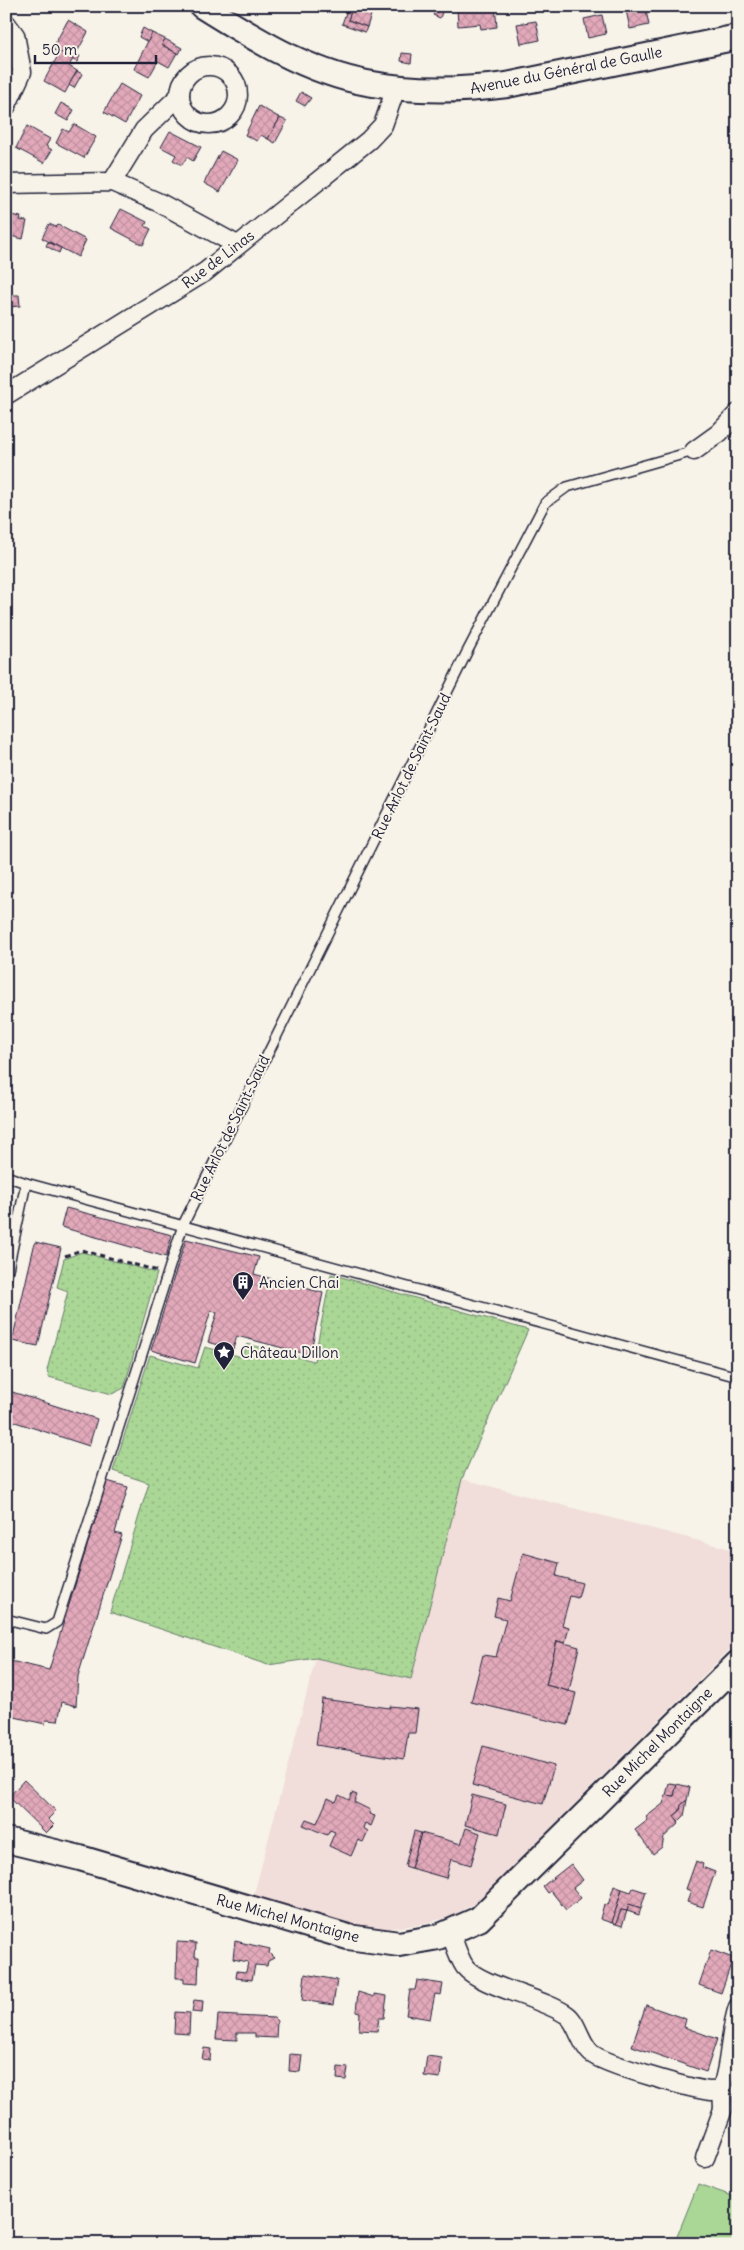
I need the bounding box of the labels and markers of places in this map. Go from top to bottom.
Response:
building icon: Ancien Chai [231,1270,255,1301]
place label: Ancien Chai [259,1273,339,1292]
place icon: Château Dillon [212,1340,236,1371]
place label: Château Dillon [240,1343,339,1362]

